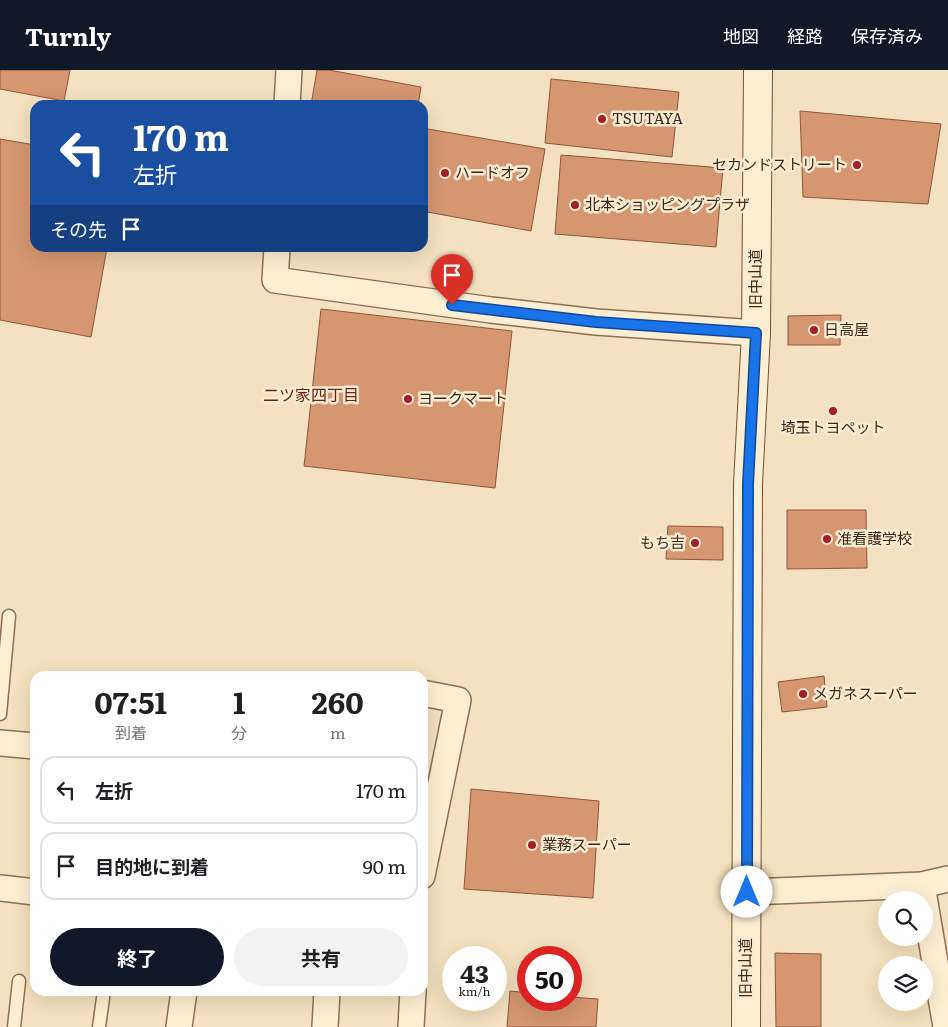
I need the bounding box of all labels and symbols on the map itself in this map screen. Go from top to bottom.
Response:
place label: TSUTAYA [612,106,683,129]
marker: TSUTAYA [596,113,608,125]
place label: セカンドストリート [712,152,847,175]
marker: セカンドストリート [851,159,863,171]
place label: ハードオフ [455,160,530,183]
marker: ハードオフ [439,167,451,179]
place label: 北本ショッピングプラザ [585,192,750,215]
marker: 北本ショッピングプラザ [569,199,581,211]
street label: 旧中山道 [743,249,766,309]
pin [431,254,473,305]
place label: 日高屋 [824,317,869,340]
marker: 日高屋 [808,324,820,336]
district label: 二ツ家四丁目 [263,382,359,406]
place label: ヨークマート [418,386,508,409]
marker: ヨークマート [402,393,414,405]
marker: 埼玉トヨペット [827,405,839,417]
place label: 埼玉トヨペット [780,415,886,438]
place label: 准看護学校 [837,526,912,549]
place label: もち吉 [640,530,685,553]
marker: 准看護学校 [821,533,833,545]
marker: もち吉 [689,537,701,549]
place label: メガネスーパー [813,681,918,704]
marker: メガネスーパー [797,688,809,700]
place label: 業務スーパー [542,832,632,855]
marker: 業務スーパー [526,839,538,851]
position arrow [720,865,772,917]
street label: 旧中山道 [733,938,756,998]
speed limit sign: 50 [517,946,582,1011]

